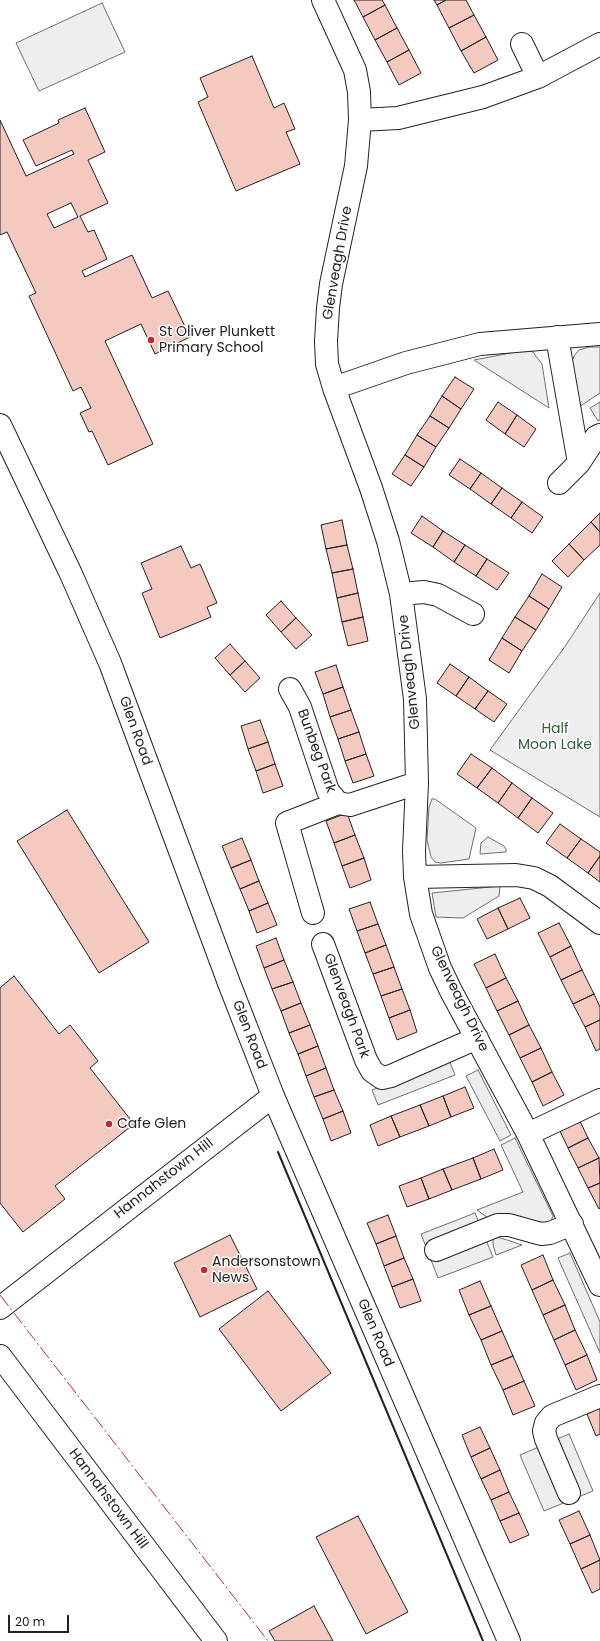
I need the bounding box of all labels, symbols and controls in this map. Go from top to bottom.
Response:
street label: Glenveagh Drive [320,205,356,321]
place label: St Oliver Plunkett Primary School [159,324,275,356]
marker: St Oliver Plunkett Primary School [146,335,156,345]
street label: Glenveagh Drive [396,614,424,730]
street label: Glen Road [115,694,155,768]
street label: Bunbeg Park [293,707,339,795]
park label: Half Moon Lake [518,721,592,754]
street label: Glenveagh Drive [426,944,492,1054]
street label: Glenveagh Park [319,951,373,1061]
street label: Glen Road [228,998,270,1072]
place label: Cafe Glen [117,1116,186,1132]
marker: Cafe Glen [104,1119,114,1129]
street label: Hannahstown Hill [111,1135,217,1223]
place label: Andersonstown News [212,1254,321,1286]
marker: Andersonstown News [199,1265,209,1275]
street label: Glen Road [353,1297,397,1369]
street label: Hannahstown Hill [65,1446,151,1552]
scale bar [10,1607,71,1633]
text: 20 m [15,1613,45,1630]

